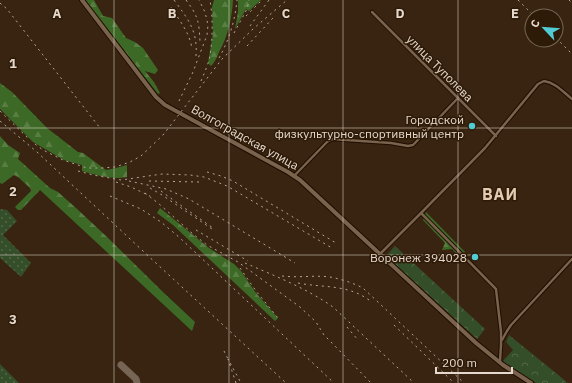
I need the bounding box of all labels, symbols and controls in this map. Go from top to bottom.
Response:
text: A [53,5,62,22]
text: B [168,5,177,22]
text: C [282,5,291,22]
text: D [395,5,405,22]
text: E [511,5,519,22]
north arrow [524,8,564,48]
text: С [527,17,543,30]
street label: улица Туполева [403,31,477,105]
text: 1 [9,55,17,72]
street label: Волгоградская улица [189,101,302,173]
place label: Городской физкультурно-спортивный центр [275,112,464,141]
marker: Городской физкультурно-спортивный центр [467,121,477,131]
text: 2 [9,183,17,200]
district label: ВАИ [482,184,518,204]
place label: Воронеж 394028 [370,250,467,265]
marker: Воронеж 394028 [470,252,480,262]
text: 3 [9,311,17,328]
scale bar [436,349,512,375]
text: 200 m [442,355,477,370]

